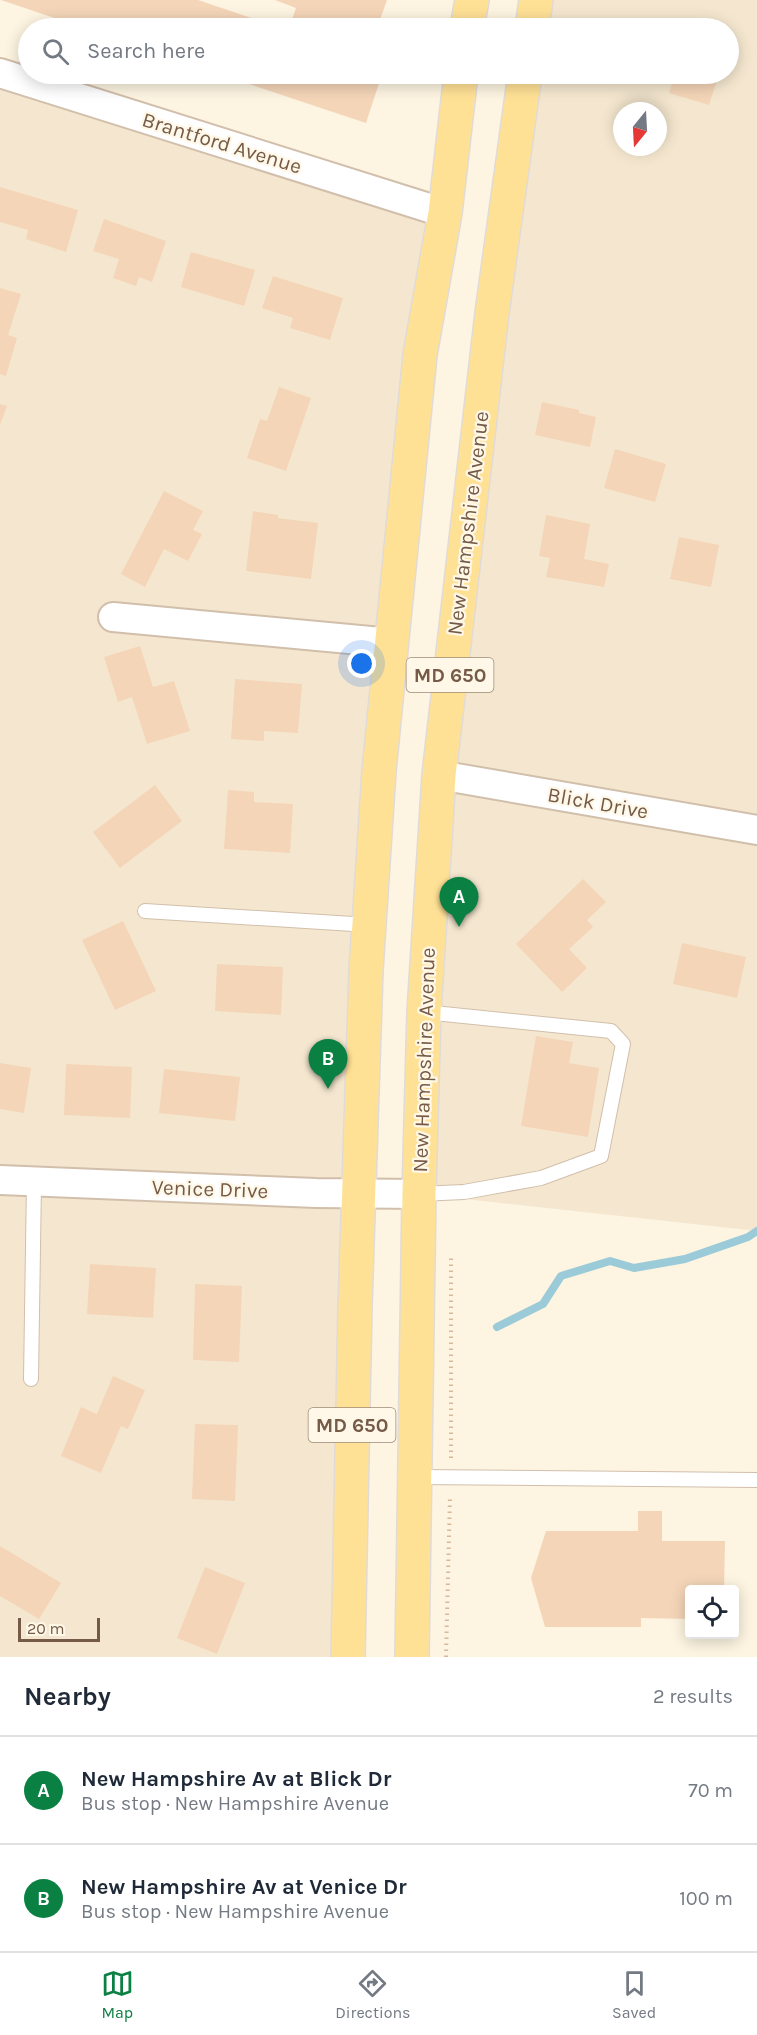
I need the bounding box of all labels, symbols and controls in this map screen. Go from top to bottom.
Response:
search box [18,18,739,84]
icon: search [39,35,72,68]
text: Search here [87,38,205,64]
north arrow [613,102,667,156]
street label: Brantford Avenue [139,107,305,179]
street label: New Hampshire Avenue [442,410,494,636]
your location [347,649,376,678]
road number: MD 650 [406,658,494,692]
street label: Blick Drive [546,782,650,824]
pin: A [440,878,478,927]
street label: New Hampshire Avenue [408,947,440,1173]
pin: B [308,1040,348,1089]
street label: Venice Drive [151,1175,269,1203]
road number: MD 650 [308,1408,395,1442]
map controls [685,1585,739,1639]
button: locate [685,1585,739,1639]
scale bar [18,1615,100,1642]
text: 20 m [27,1619,65,1638]
text: Nearby [24,1681,111,1712]
text: 2 results [653,1685,733,1708]
text: New Hampshire Av at Blick Dr [81,1766,391,1792]
text: A [37,1779,50,1802]
text: 70 m [688,1779,733,1802]
text: Bus stop · New Hampshire Avenue [81,1792,389,1815]
text: New Hampshire Av at Venice Dr [81,1874,407,1900]
text: B [37,1887,50,1910]
text: 100 m [679,1887,733,1910]
text: Bus stop · New Hampshire Avenue [81,1900,389,1923]
tab: Map [101,1967,134,2022]
tab: Directions [335,1967,410,2022]
tab: Saved [612,1967,656,2022]

